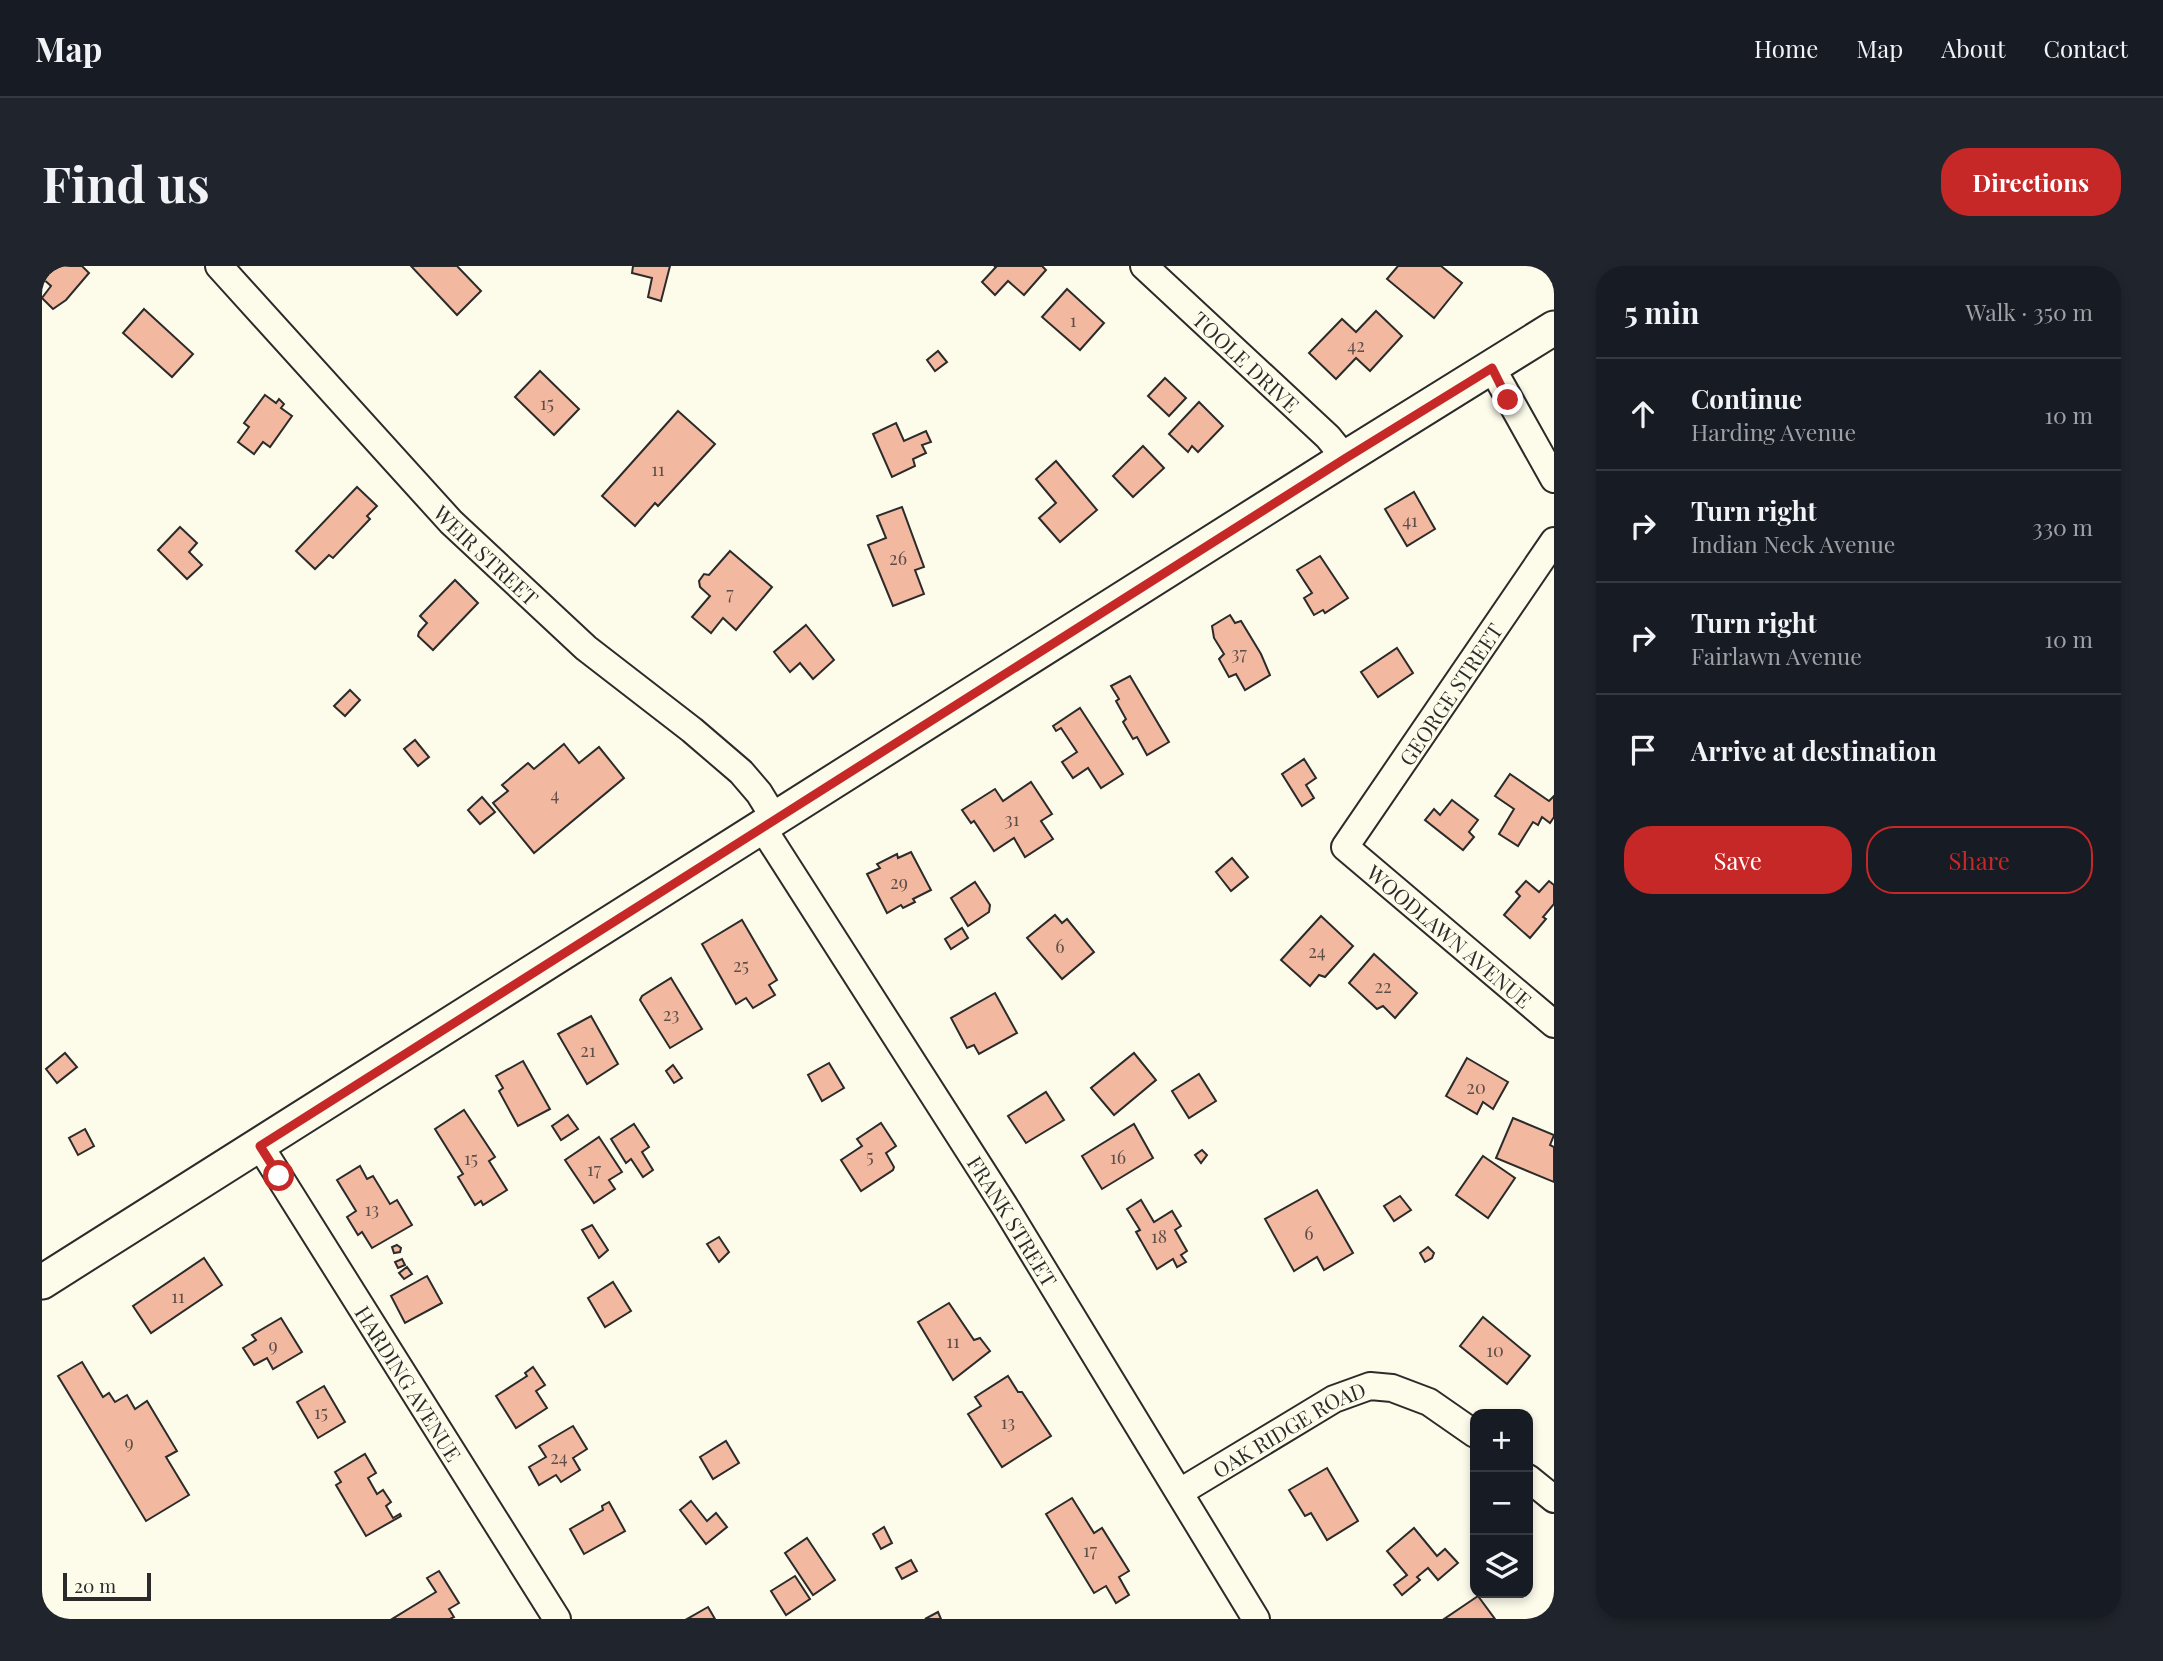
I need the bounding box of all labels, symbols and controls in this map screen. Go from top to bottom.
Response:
text: Map [35,26,102,70]
text: Home [1754,32,1818,64]
text: Map [1856,32,1903,64]
text: About [1941,32,2005,64]
text: Contact [2043,32,2128,64]
button: Directions [1941,148,2121,216]
text: Find us [42,150,210,215]
text: 5 min [1624,292,1699,332]
text: Walk · 350 m [1966,296,2093,327]
street label: TOOLE DRIVE [1187,305,1306,418]
house number: 1 [1070,308,1077,332]
house number: 42 [1347,333,1365,357]
text: Continue [1691,381,1802,416]
route end [1492,384,1523,415]
house number: 15 [540,391,554,415]
icon: ahead [1624,395,1662,433]
text: 10 m [2045,399,2093,430]
text: Harding Avenue [1691,416,1856,447]
house number: 11 [651,457,665,481]
text: Turn right [1691,493,1817,528]
street label: WEIR STREET [427,498,545,611]
icon: right [1624,507,1662,545]
house number: 41 [1402,508,1418,532]
text: 330 m [2032,511,2093,542]
text: Indian Neck Avenue [1691,528,1895,559]
house number: 26 [889,546,907,570]
house number: 7 [726,581,734,605]
text: Turn right [1691,605,1817,640]
street label: GEORGE STREET [1392,617,1508,771]
icon: right [1624,619,1662,657]
text: 10 m [2045,623,2093,654]
text: Fairlawn Avenue [1691,640,1862,671]
house number: 37 [1231,641,1247,665]
icon: arrive [1624,731,1662,769]
text: Arrive at destination [1691,733,1937,768]
house number: 4 [551,782,560,806]
house number: 31 [1005,807,1020,831]
button: Save [1624,826,1852,894]
button: Share [1866,826,2093,894]
street label: WOODLAWN AVENUE [1361,857,1538,1014]
house number: 29 [890,870,908,894]
house number: 6 [1055,934,1065,958]
house number: 24 [1308,939,1326,963]
house number: 25 [733,953,749,977]
house number: 22 [1374,974,1392,998]
house number: 23 [663,1002,679,1026]
house number: 21 [580,1038,596,1062]
house number: 20 [1466,1075,1486,1099]
house number: 5 [866,1144,874,1168]
house number: 16 [1110,1145,1126,1169]
house number: 15 [464,1146,478,1170]
street label: FRANK STREET [962,1150,1064,1291]
house number: 17 [587,1157,602,1181]
route start [263,1160,294,1191]
house number: 13 [365,1197,379,1221]
house number: 6 [1304,1221,1314,1245]
house number: 18 [1151,1224,1167,1248]
house number: 11 [171,1284,185,1308]
street label: HARDING AVENUE [350,1300,468,1466]
house number: 11 [946,1329,960,1353]
house number: 9 [268,1333,278,1357]
house number: 10 [1486,1338,1504,1362]
street label: OAK RIDGE ROAD [1207,1375,1369,1483]
house number: 15 [314,1400,328,1424]
map controls [1470,1409,1533,1598]
button: + [1470,1409,1533,1472]
house number: 13 [1001,1410,1015,1434]
house number: 9 [124,1430,134,1454]
house number: 24 [550,1445,568,1469]
button: − [1470,1472,1533,1535]
button: layers [1470,1535,1533,1598]
house number: 17 [1083,1538,1098,1562]
scale bar [63,1570,150,1602]
text: 20 m [74,1572,116,1598]

